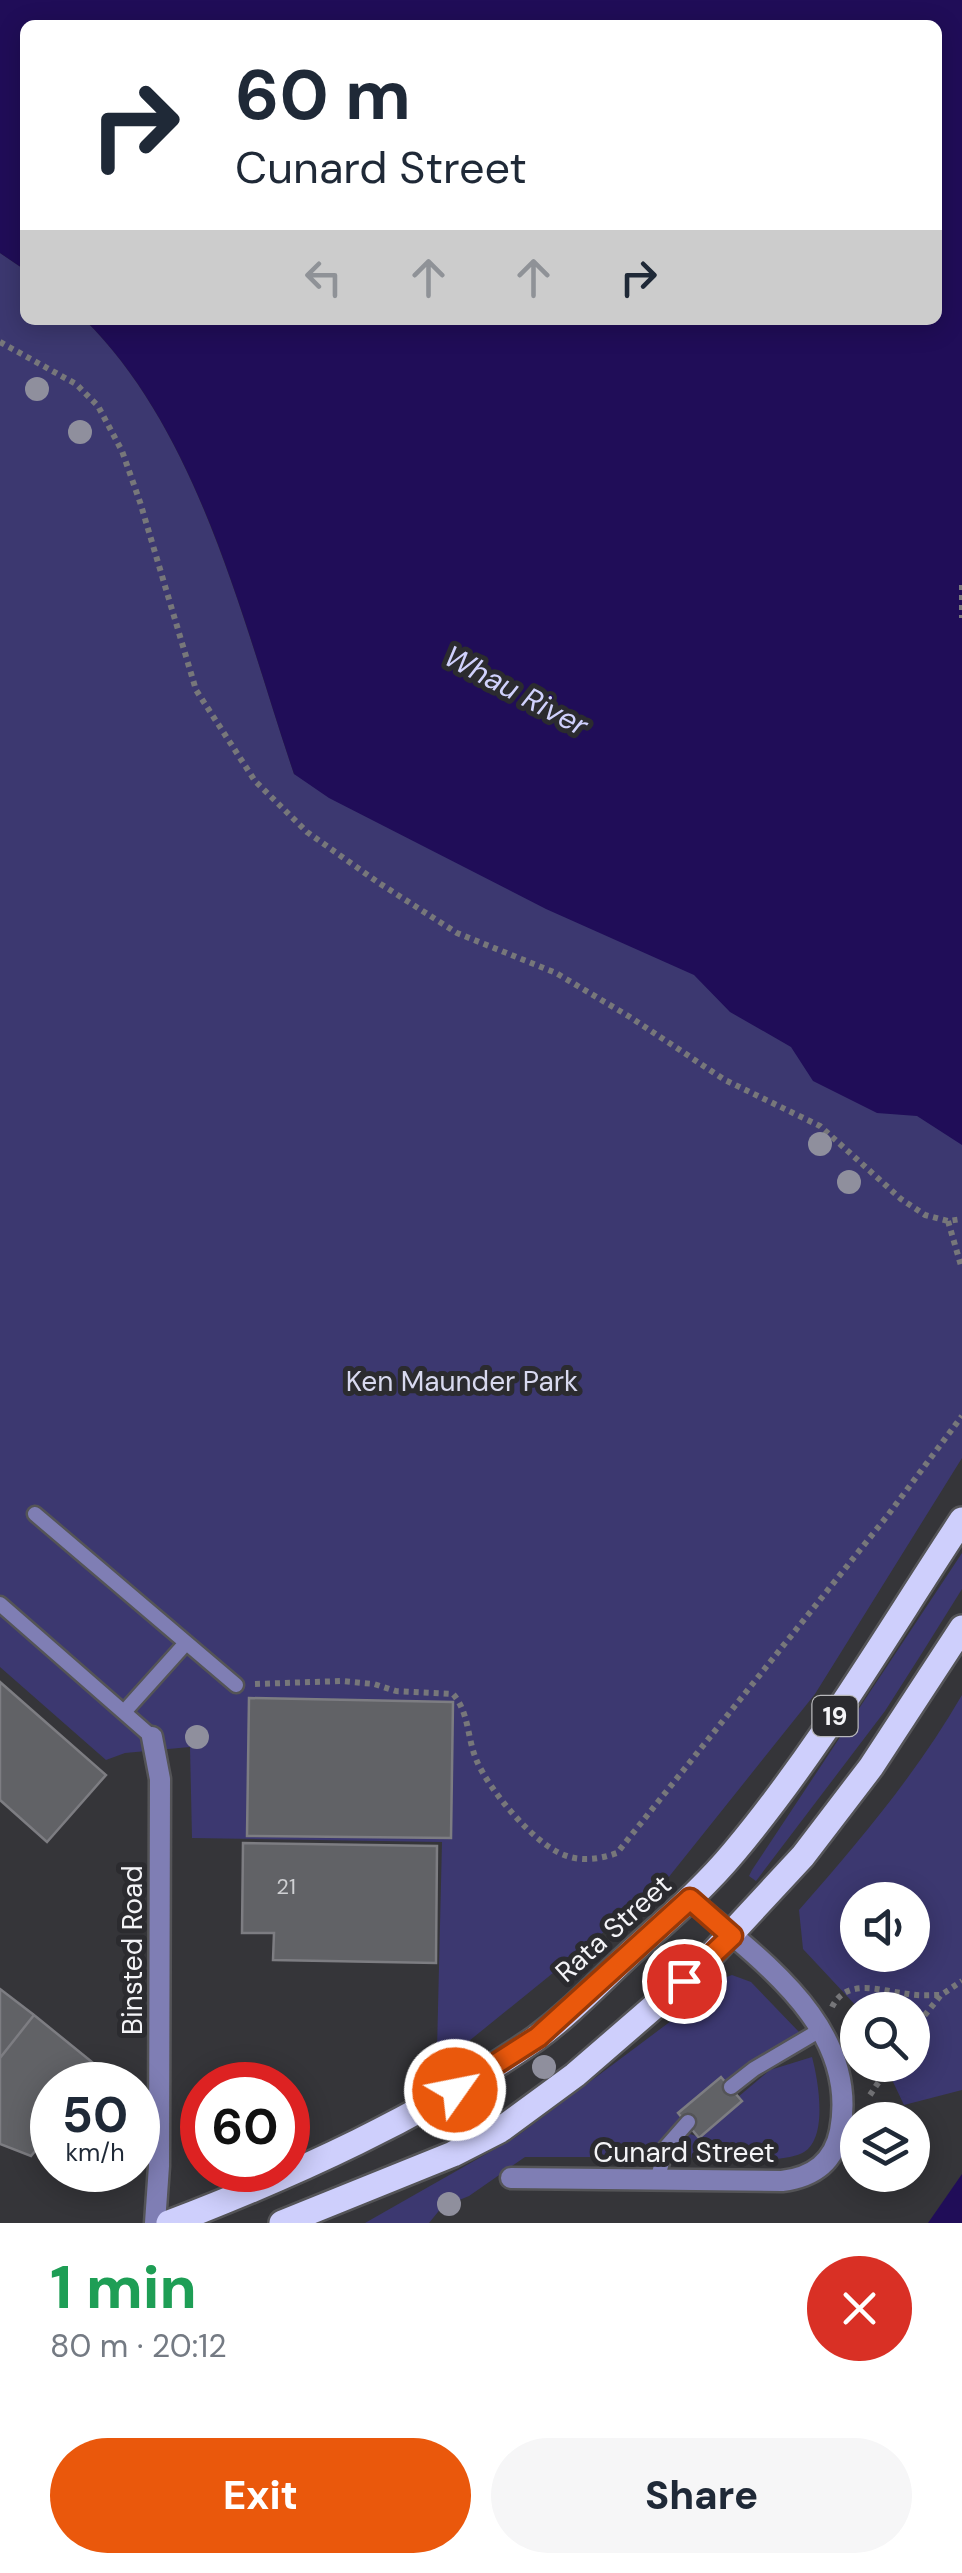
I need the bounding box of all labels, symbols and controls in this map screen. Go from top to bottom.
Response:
text: 60 m [235,50,411,141]
icon: right [70,60,200,190]
text: Cunard Street [235,138,527,197]
icon: left [296,250,351,305]
icon: ahead [401,250,456,305]
icon: ahead [506,250,561,305]
icon: right [611,250,666,305]
water label: Whau River [437,636,596,745]
park label: Ken Maunder Park [346,1363,578,1400]
road number: 19 [812,1696,858,1736]
street label: Binsted Road [114,1865,151,2035]
street label: Rata Street [547,1866,679,1990]
house number: 21 [276,1872,296,1901]
map controls [840,1882,930,2192]
button: sound [840,1882,930,1972]
pin [642,1939,727,2024]
icon: arrive [657,1954,712,2009]
button: search [840,1992,930,2082]
position arrow [403,2038,507,2142]
speed limit sign: 60 [180,2062,310,2192]
text: 50 [62,2082,128,2148]
button: layers [840,2102,930,2192]
street label: Cunard Street [593,2134,775,2171]
text: km/h [65,2136,125,2169]
text: 1 min [50,2248,197,2327]
button: close [807,2256,912,2361]
text: 80 m · 20:12 [50,2325,227,2367]
button: Exit [50,2438,471,2553]
button: Share [491,2438,912,2553]

